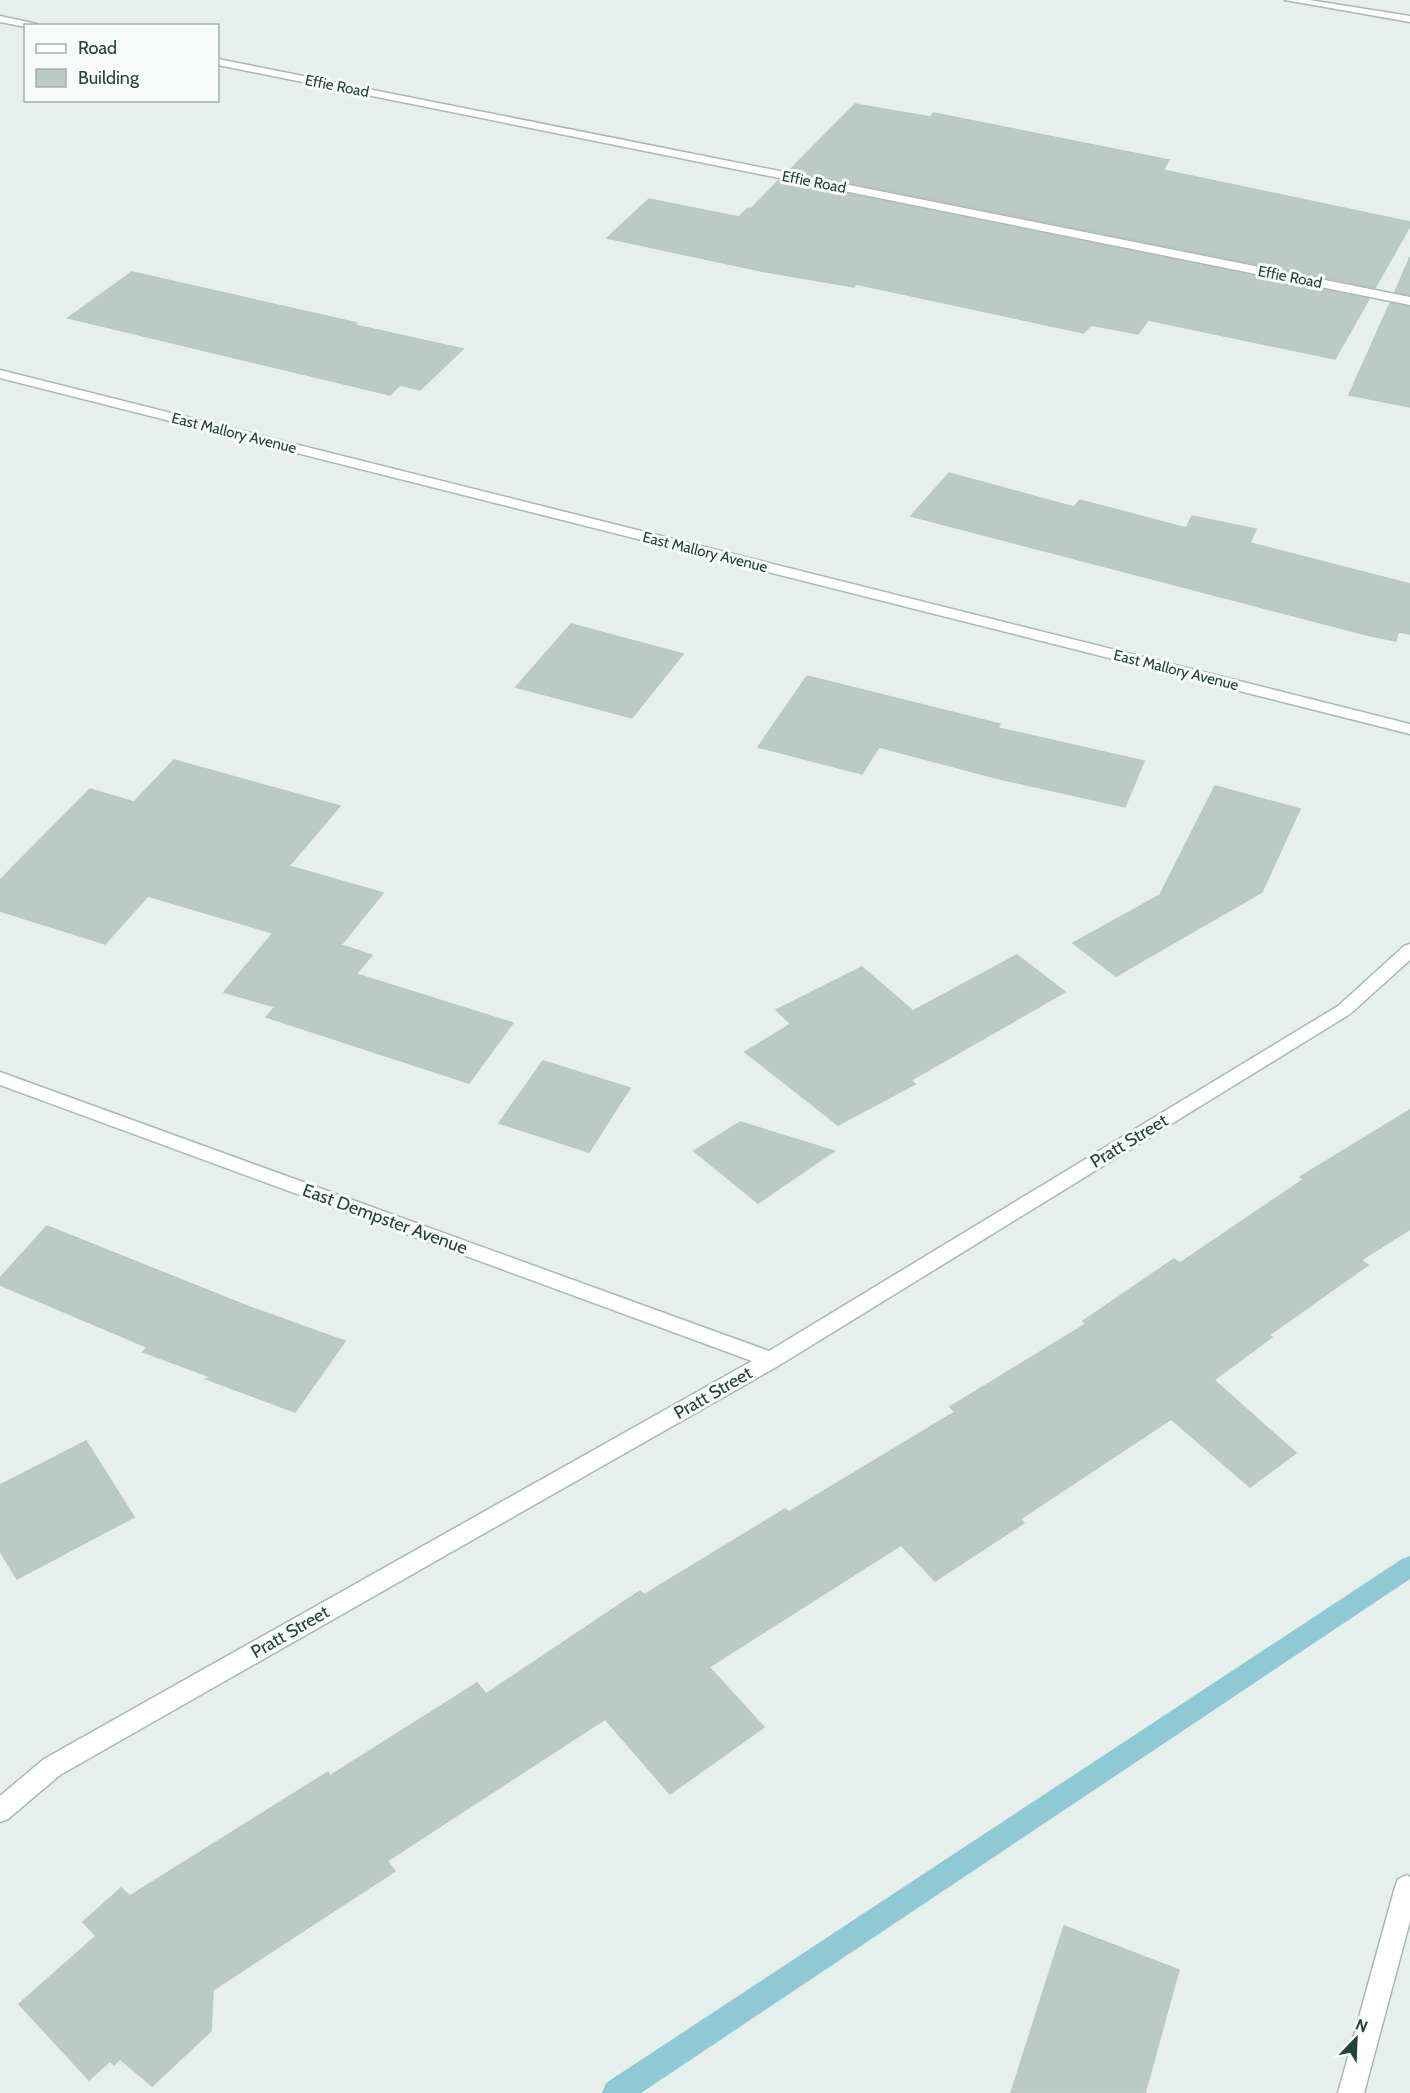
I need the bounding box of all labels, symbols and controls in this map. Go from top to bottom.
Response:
legend [24,24,219,102]
text: Road [78,37,117,59]
text: Building [78,67,140,89]
street label: Effie Road [303,71,371,101]
street label: Effie Road [780,167,848,197]
street label: Effie Road [1256,262,1324,292]
street label: East Mallory Avenue [170,409,299,457]
street label: East Mallory Avenue [641,528,770,576]
street label: East Mallory Avenue [1112,646,1241,694]
street label: Pratt Street [1086,1109,1172,1173]
street label: East Dempster Avenue [300,1179,470,1259]
street label: Pratt Street [670,1362,756,1424]
street label: Pratt Street [247,1601,333,1663]
north arrow [1326,2009,1386,2069]
text: N [1353,2015,1371,2037]

